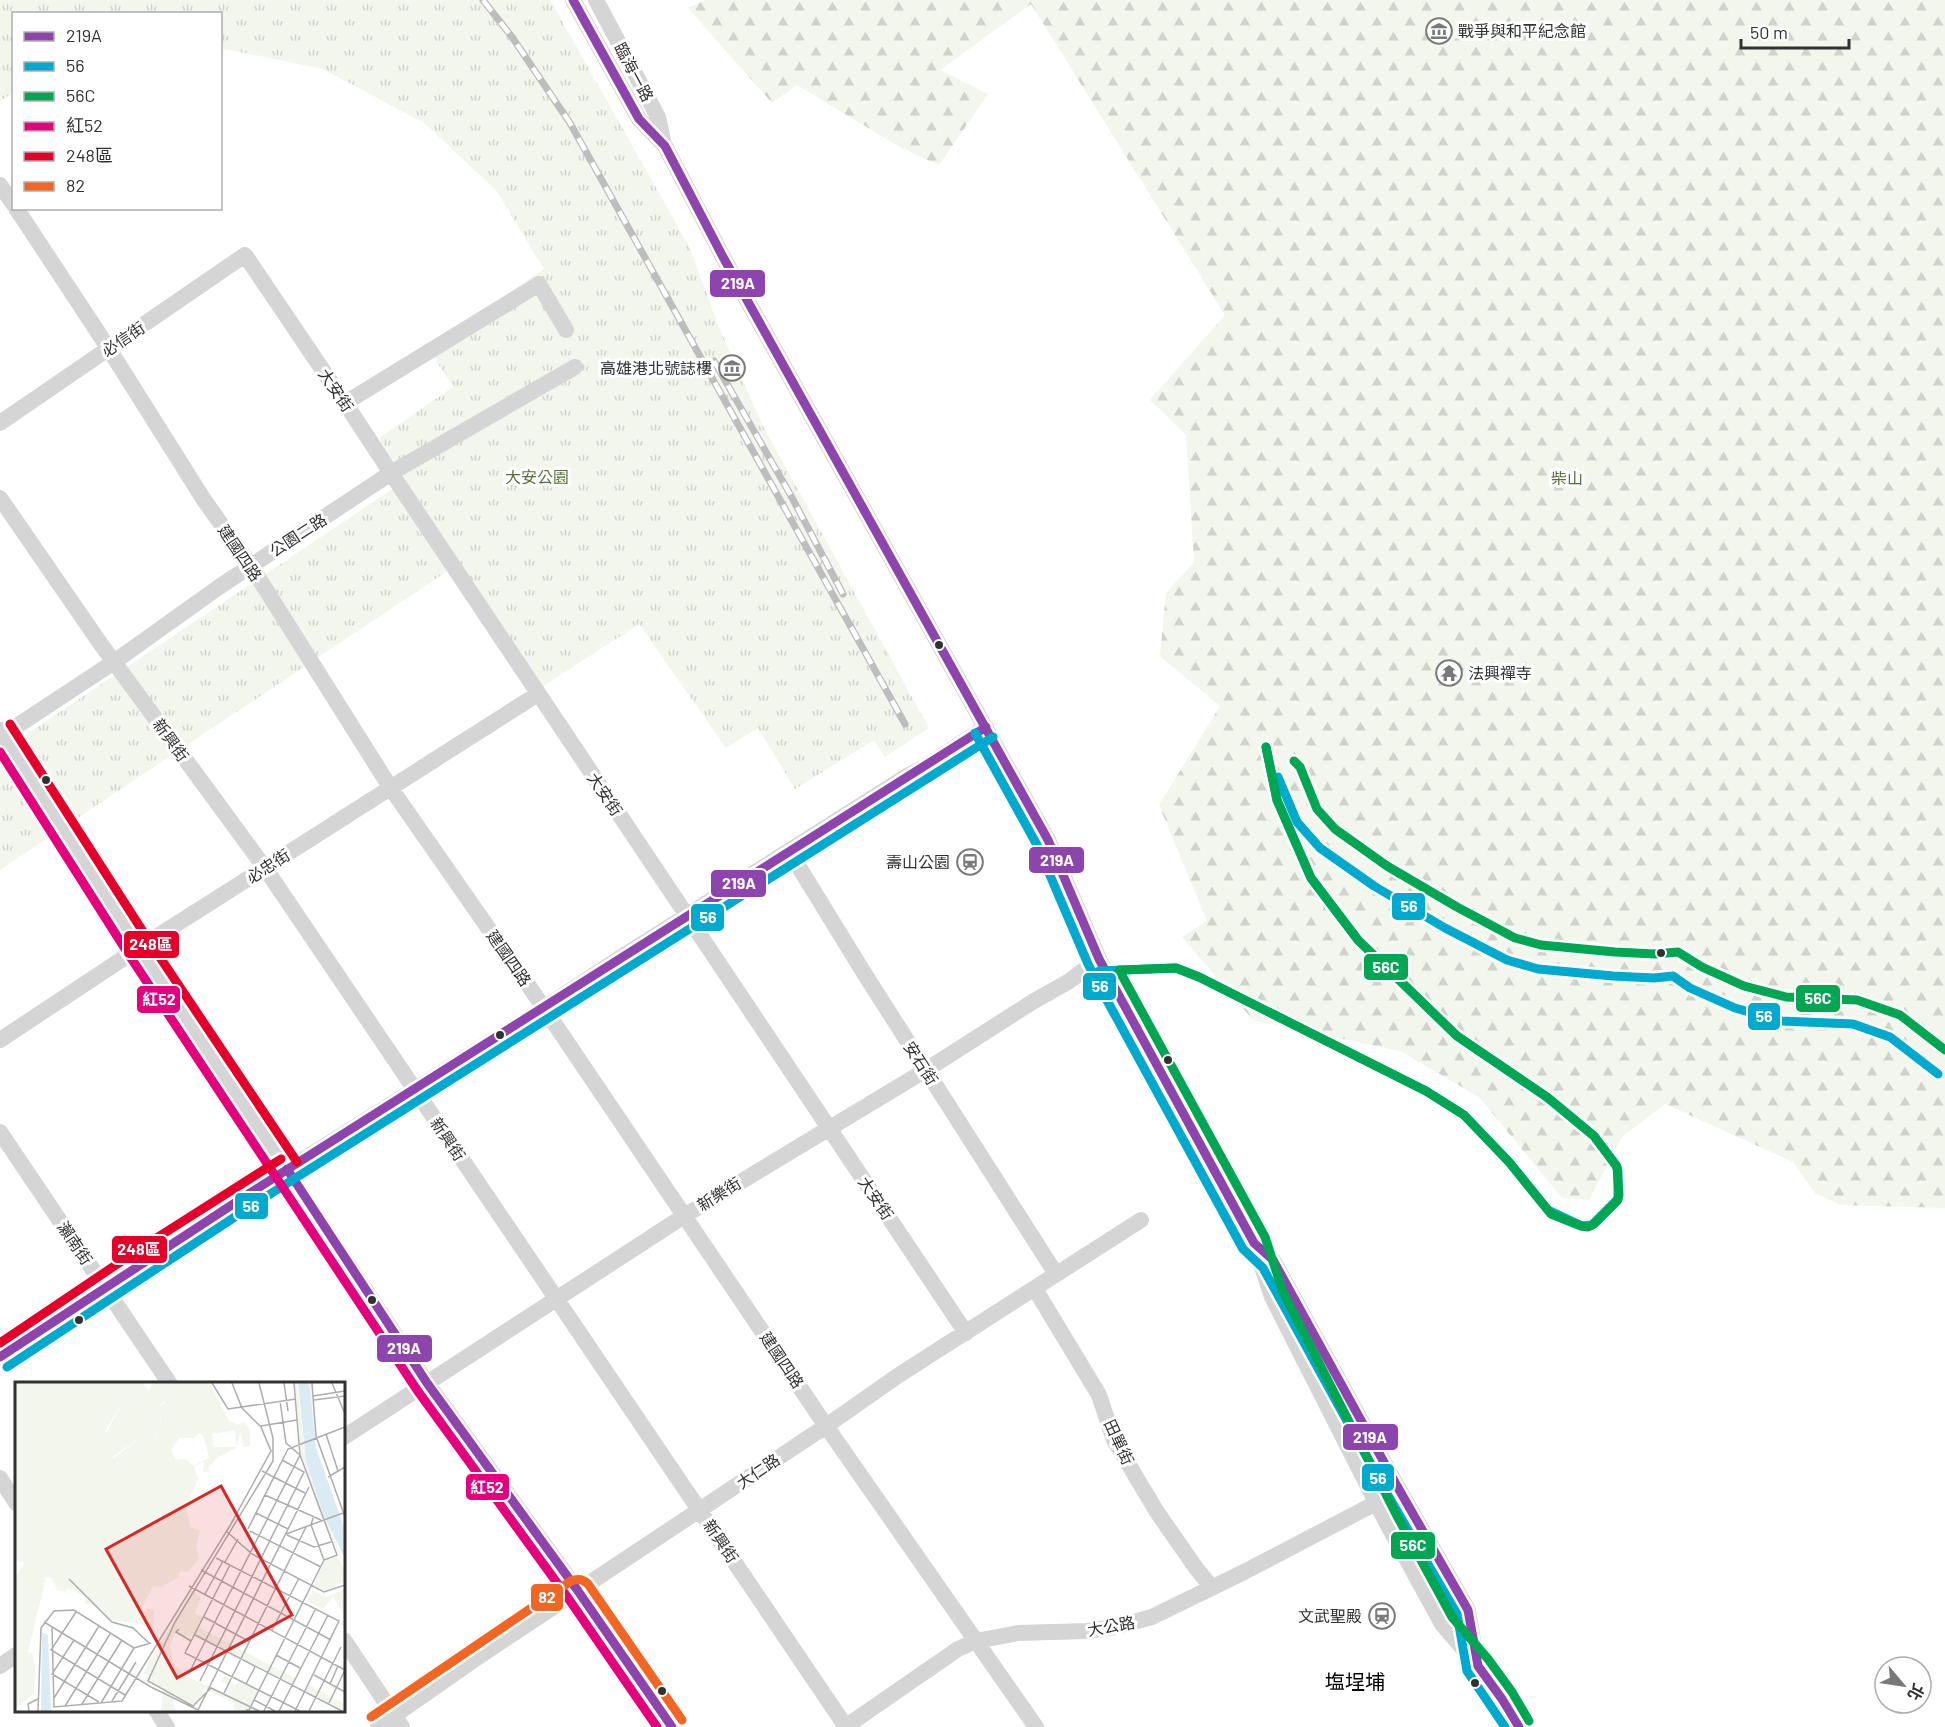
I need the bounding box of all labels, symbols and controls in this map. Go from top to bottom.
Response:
legend [12,12,222,210]
scale bar [1741,12,1849,50]
museum icon: 戰爭與和平紀念館 [1424,16,1454,46]
place label: 戰爭與和平紀念館 [1458,21,1586,40]
text: 50 m [1750,21,1788,43]
text: 219A [66,24,102,46]
street label: 臨海一路 [611,39,658,104]
text: 56 [66,54,85,76]
text: 56C [66,84,95,106]
text: 紅52 [66,114,103,136]
text: 248區 [66,144,113,166]
text: 82 [66,174,85,196]
line badge: 219A [709,269,766,298]
text: 219A [721,273,755,292]
street label: 必信街 [98,317,148,360]
museum icon: 高雄港北號誌樓 [717,353,747,383]
place label: 高雄港北號誌樓 [600,358,712,377]
street label: 大安街 [315,365,358,415]
park label: 大安公園 [505,467,569,486]
park label: 柴山 [1551,468,1583,487]
street label: 公園二路 [266,509,330,560]
street label: 建國四路 [215,521,266,585]
unlabelled marker [933,639,945,651]
temple icon: 法興禪寺 [1434,658,1464,688]
place label: 法興禪寺 [1468,663,1532,682]
street label: 新興街 [150,715,193,765]
street label: 大安街 [584,769,627,819]
unlabelled marker [40,774,52,786]
street label: 必忠街 [242,845,293,887]
line badge: 219A [1028,846,1085,874]
station icon: 壽山公園 [955,847,985,877]
text: 219A [1040,850,1074,869]
place label: 壽山公園 [886,852,950,871]
line badge: 219A [710,869,767,898]
text: 219A [722,873,756,892]
line badge: 56 [1391,892,1426,921]
text: 56 [1400,896,1418,915]
line badge: 56 [690,903,725,932]
text: 56 [699,907,717,926]
street label: 建國四路 [483,926,536,989]
line badge: 248區 [123,930,180,959]
text: 248區 [129,934,173,953]
unlabelled marker [1655,947,1667,959]
line badge: 56C [1363,953,1409,981]
text: 56C [1373,957,1400,976]
line badge: 56 [1082,972,1117,1001]
text: 56 [1091,976,1109,995]
line badge: 56C [1795,984,1841,1013]
line badge: 紅52 [136,985,181,1014]
text: 56C [1805,988,1832,1007]
text: 紅52 [142,989,176,1008]
line badge: 56 [1747,1002,1781,1031]
text: 56 [1755,1006,1773,1025]
unlabelled marker [494,1029,506,1041]
street label: 安石街 [900,1037,942,1088]
unlabelled marker [1162,1054,1174,1066]
street label: 新興街 [427,1114,470,1164]
street label: 新樂街 [693,1173,744,1214]
street label: 大安街 [855,1173,898,1223]
line badge: 56 [234,1192,269,1220]
text: 56 [242,1196,260,1215]
street label: 瀨南街 [54,1218,97,1268]
line badge: 248區 [111,1235,168,1264]
text: 248區 [117,1239,161,1258]
unlabelled marker [366,1294,378,1306]
unlabelled marker [73,1314,85,1326]
street label: 建國四路 [757,1328,808,1392]
line badge: 219A [376,1334,433,1363]
text: 219A [387,1338,421,1357]
inset map [15,1382,345,1712]
street label: 田單街 [1101,1416,1138,1468]
line badge: 219A [1342,1423,1399,1451]
text: 219A [1353,1427,1387,1446]
street label: 大仁路 [733,1449,783,1492]
line badge: 56 [1361,1463,1395,1492]
text: 56 [1369,1468,1387,1487]
line badge: 紅52 [465,1473,510,1501]
text: 紅52 [470,1477,504,1496]
street label: 新興街 [700,1516,743,1566]
line badge: 56C [1390,1531,1436,1560]
text: 56C [1400,1535,1427,1554]
line badge: 82 [530,1583,564,1612]
text: 82 [538,1587,556,1606]
station icon: 文武聖殿 [1367,1601,1397,1631]
place label: 文武聖殿 [1298,1606,1362,1625]
street label: 大公路 [1086,1612,1136,1639]
north arrow [1873,1655,1933,1715]
district label: 塩埕埔 [1325,1669,1385,1693]
unlabelled marker [1469,1677,1481,1689]
text: 北 [1904,1681,1929,1704]
unlabelled marker [656,1685,668,1697]

